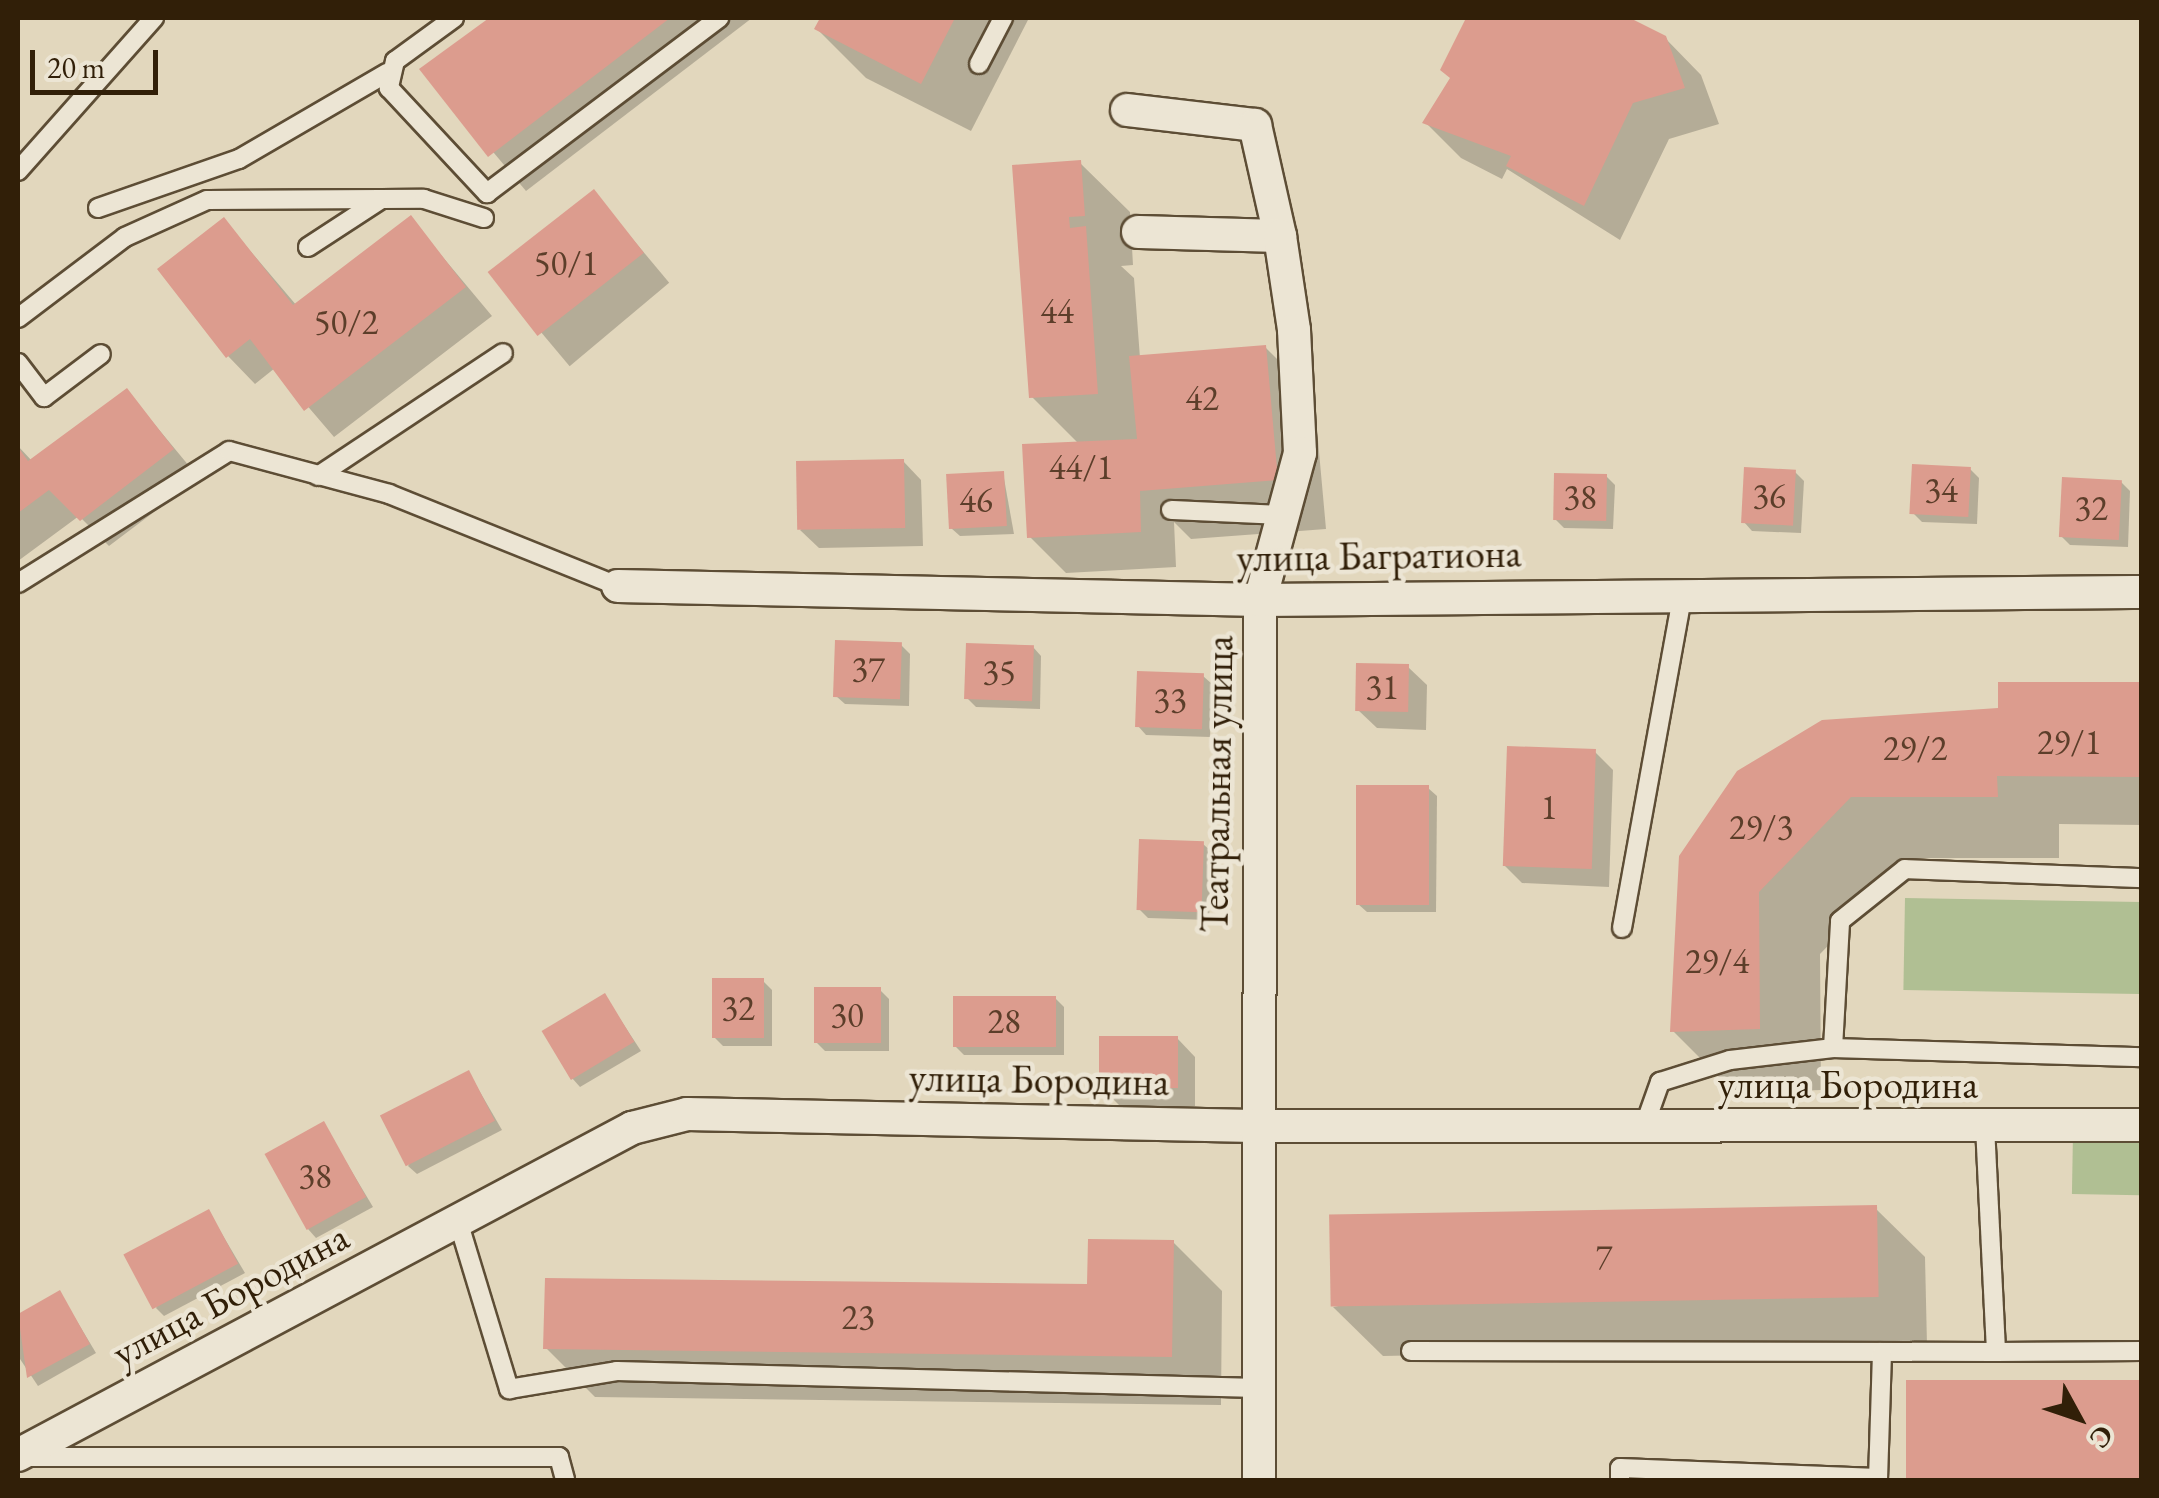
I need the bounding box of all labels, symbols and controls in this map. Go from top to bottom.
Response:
scale bar [35,30,162,92]
text: 20 m [47,48,105,87]
house number: 50/1 [534,242,598,284]
house number: 44 [1040,290,1074,332]
house number: 50/2 [314,301,378,343]
house number: 42 [1185,377,1219,419]
house number: 44/1 [1049,446,1113,488]
house number: 34 [1924,469,1958,511]
house number: 36 [1752,475,1786,517]
house number: 38 [1563,476,1597,518]
house number: 46 [959,479,993,521]
house number: 32 [2074,487,2108,529]
street label: улица Багратиона [1236,529,1522,581]
street label: Театральная улица [1189,635,1243,933]
house number: 37 [851,648,885,690]
house number: 35 [982,651,1016,693]
house number: 31 [1365,666,1399,708]
house number: 33 [1153,679,1187,721]
house number: 29/1 [2037,721,2101,763]
house number: 29/2 [1883,727,1947,769]
house number: 1 [1541,786,1557,828]
house number: 29/3 [1729,806,1793,848]
house number: 29/4 [1685,940,1749,982]
house number: 32 [721,987,755,1029]
house number: 30 [830,994,864,1036]
house number: 28 [987,1000,1021,1042]
street label: улица Бородина [908,1053,1170,1105]
street label: улица Бородина [1718,1060,1978,1108]
house number: 38 [298,1155,332,1197]
street label: улица Бородина [104,1212,356,1376]
house number: 7 [1596,1236,1612,1278]
house number: 23 [841,1296,875,1338]
north arrow [2029,1368,2129,1468]
text: С [2082,1418,2122,1456]

